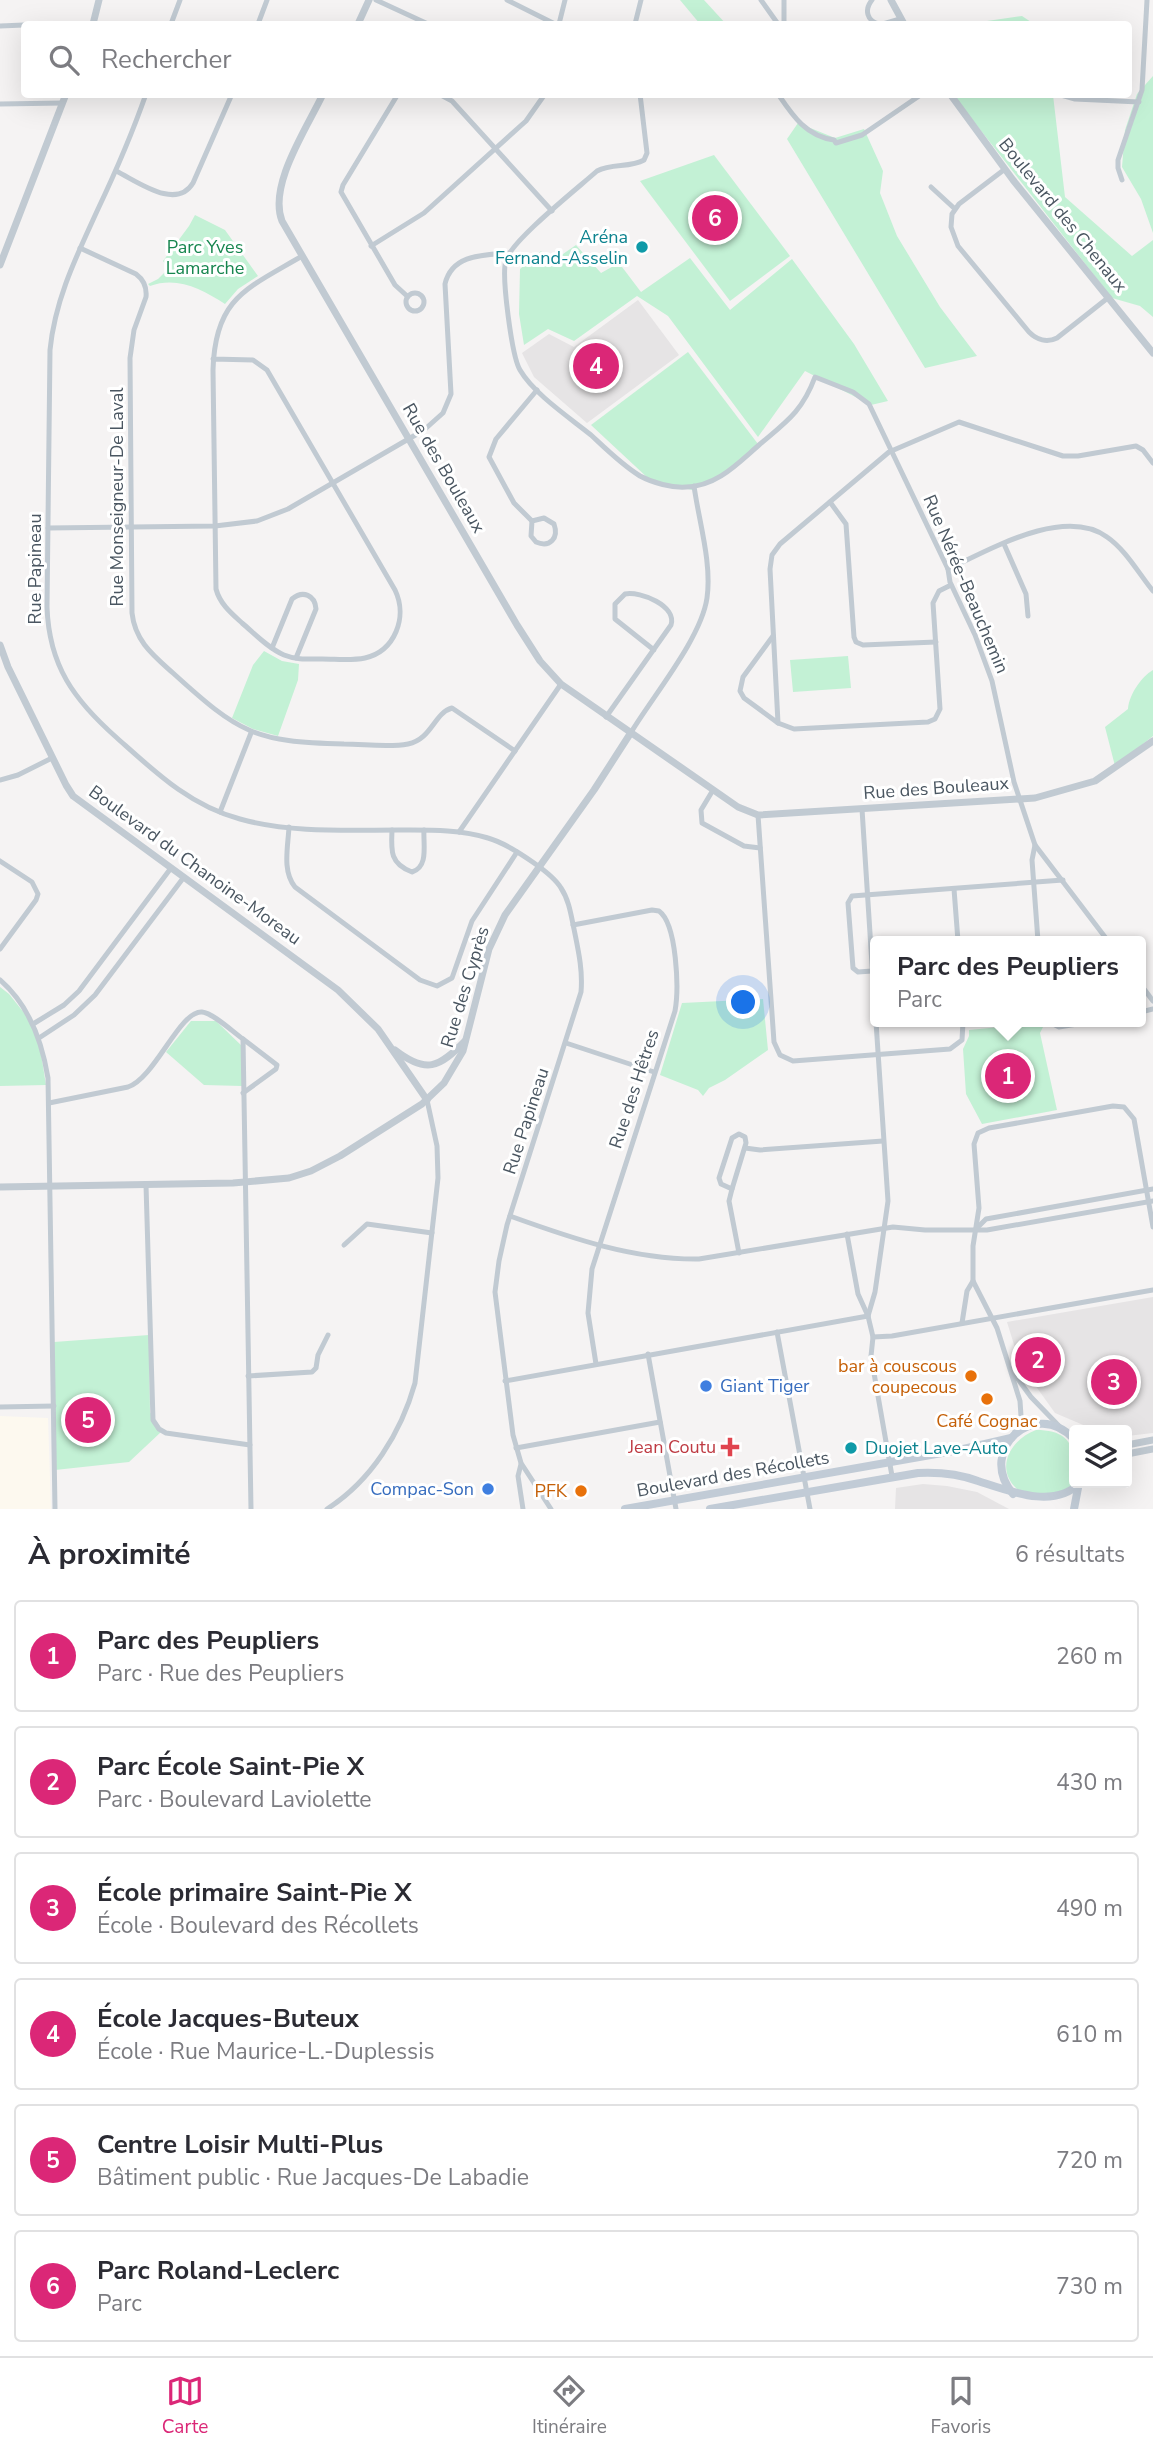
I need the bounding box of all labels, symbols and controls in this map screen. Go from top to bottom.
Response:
search box [21,21,1132,98]
icon: search [45,41,83,79]
text: Rechercher [101,42,232,77]
street label: Boulevard des Chenaux [993,133,1133,297]
pin: 6 [692,192,738,244]
place label: Aréna Fernand-Asselin [495,225,628,270]
park label: Parc Yves Lamarche [166,235,244,280]
marker: Aréna Fernand-Asselin [634,239,650,255]
pin: 4 [573,340,619,392]
street label: Rue Monseigneur-De Laval [105,387,129,607]
street label: Rue des Bouleaux [397,399,491,538]
street label: Rue Nérée-Beauchemin [917,491,1015,677]
street label: Rue Papineau [23,514,47,624]
street label: Rue des Bouleaux [862,771,1010,805]
street label: Boulevard du Chanoine-Moreau [84,780,306,950]
street label: Rue des Cyprès [435,923,495,1051]
popup [870,936,1146,1027]
text: Parc des Peupliers [897,949,1119,984]
text: Parc [897,984,942,1015]
your location [726,985,760,1019]
street label: Rue des Hêtres [603,1026,665,1152]
pin: 1 [985,1050,1031,1102]
street label: Rue Papineau [497,1065,555,1177]
pin: 2 [1015,1334,1061,1386]
place label: bar à couscous coupecous [838,1354,957,1399]
pin: 3 [1091,1356,1137,1408]
marker: bar à couscous coupecous [963,1368,979,1384]
place label: Giant Tiger [720,1374,810,1398]
marker: Giant Tiger [698,1378,714,1394]
marker: Café Cognac [979,1391,995,1407]
pin: 5 [65,1394,111,1446]
place label: Café Cognac [936,1409,1038,1433]
map controls [1069,1425,1132,1488]
button: layers [1069,1425,1132,1488]
place label: Jean Coutu [627,1435,716,1459]
place label: Duojet Lave-Auto [865,1436,1008,1460]
marker: Jean Coutu [722,1439,738,1455]
marker: Duojet Lave-Auto [843,1440,859,1456]
street label: Boulevard des Récollets [635,1445,831,1503]
place label: Compac-Son [370,1477,474,1501]
place label: PFK [534,1479,568,1503]
marker: Compac-Son [480,1481,496,1497]
marker: PFK [573,1483,589,1499]
text: À proximité [28,1534,190,1575]
text: 6 résultats [1015,1539,1125,1570]
text: Parc des Peupliers [97,1623,319,1658]
text: 1 [46,1641,60,1672]
text: 260 m [1056,1641,1123,1672]
text: Parc · Rue des Peupliers [97,1658,344,1689]
text: Parc École Saint-Pie X [97,1749,364,1784]
text: 2 [46,1767,60,1798]
text: 430 m [1056,1767,1123,1798]
text: Parc · Boulevard Laviolette [97,1784,372,1815]
text: École primaire Saint-Pie X [97,1875,412,1910]
text: 3 [46,1893,60,1924]
text: 490 m [1056,1893,1123,1924]
text: École · Boulevard des Récollets [97,1910,419,1941]
text: École Jacques-Buteux [97,2001,359,2036]
text: 4 [46,2019,60,2050]
text: 610 m [1056,2019,1123,2050]
text: École · Rue Maurice-L.-Duplessis [97,2036,435,2067]
text: Centre Loisir Multi-Plus [97,2127,383,2162]
text: 5 [46,2145,60,2176]
text: 720 m [1056,2145,1123,2176]
text: Bâtiment public · Rue Jacques-De Labadie [97,2162,529,2193]
text: Parc Roland-Leclerc [97,2253,339,2288]
text: 6 [46,2271,60,2302]
text: 730 m [1056,2271,1123,2302]
text: Parc [97,2288,142,2319]
tab: Carte [162,2372,208,2440]
tab: Itinéraire [532,2372,607,2440]
tab: Favoris [931,2372,991,2440]

